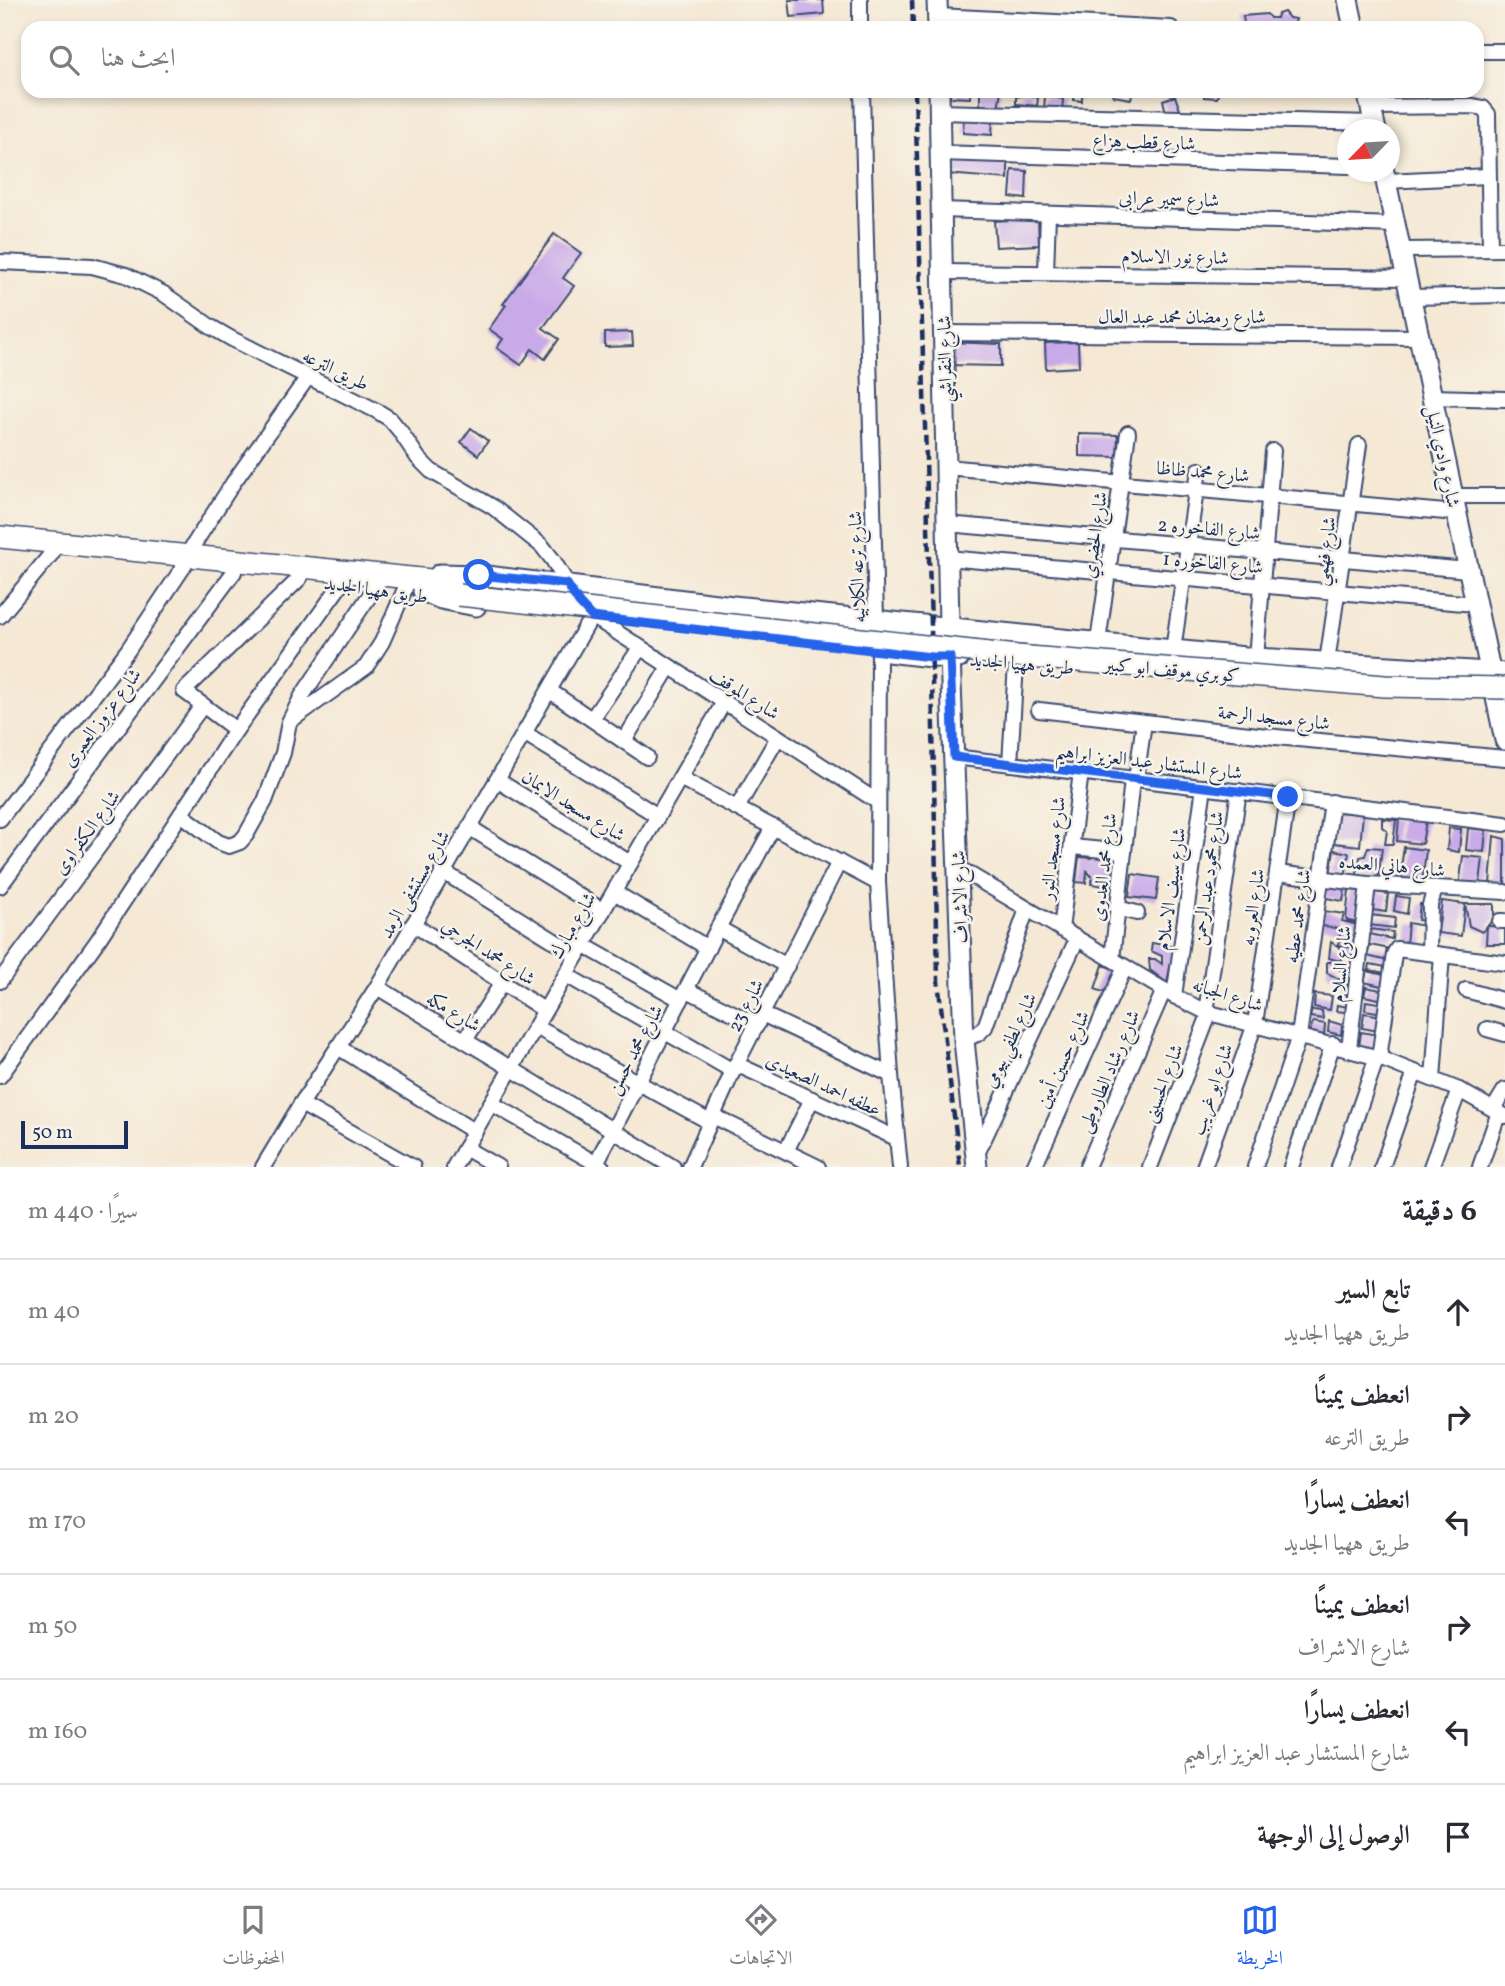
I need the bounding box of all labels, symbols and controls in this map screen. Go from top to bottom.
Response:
search box [21,21,1484,98]
icon: search [45,41,83,79]
text: ابحث هنا [101,41,176,77]
north arrow [1337,119,1400,182]
street label: شارع قطب هزاع [1092,128,1196,159]
street label: شارع سمير عرابى [1118,185,1220,216]
street label: شارع نور الاسلام [1121,244,1229,274]
street label: شارع رمضان محمد عبد العال [1098,305,1266,332]
street label: شارع النقراشي [932,315,963,403]
street label: طريق الترعه [297,344,373,398]
street label: شارع وادي النيل [1418,403,1466,510]
street label: شارع محمد ظاظا [1155,456,1251,491]
street label: شارع الحضري [1077,490,1116,581]
street label: شارع ترعه الكلابيه [843,511,874,623]
street label: شارع الفاخوره 2 [1156,513,1261,548]
street label: شارع فهمي [1308,515,1348,588]
street label: شارع الفاخوره 1 [1162,547,1264,582]
route start [463,559,494,590]
street label: طريق ههيا الجديد [322,571,429,611]
street label: طريق ههيا الجديد [969,647,1075,683]
street label: كوبري موقف ابو كبير [1101,652,1241,691]
street label: شارع الموقف [703,662,784,728]
street label: شارع عزوز العمرى [57,663,149,774]
street label: شارع مسجد الرحمة [1216,700,1331,739]
street label: شارع المستشار عبد العزيز ابراهيم [1053,739,1244,792]
street label: شارع مسجد الايمان [516,764,630,850]
route end [1272,781,1303,812]
street label: شارع الكفراوى [48,786,128,881]
street label: شارع مسجد النور [1034,795,1074,904]
street label: شارع محمود عبد الرحمن [1187,809,1232,947]
street label: شارع محمد العدوى [1085,812,1126,923]
street label: شارع مستشفى الرمد [374,826,458,945]
street label: شارع سيف الاسلام [1150,826,1195,953]
street label: شارع هاني العمده [1337,849,1446,886]
street label: شارع الاشراف [946,850,977,944]
street label: شارع العروبه [1236,867,1273,948]
street label: شارع محمد عطيه [1280,868,1319,965]
street label: شارع مبارك [544,888,604,965]
street label: شارع محمد الجرحي [436,913,540,993]
street label: شارع السلام [1325,925,1361,1004]
street label: شارع الجبانه [1188,972,1266,1020]
street label: شارع 23 [722,975,772,1037]
street label: شارع مكه [420,986,485,1040]
street label: شارع لطفي بيومي [977,989,1048,1094]
street label: شارع محمد حسن [601,1000,671,1100]
street label: شارع حسين أمين [1030,1006,1098,1113]
street label: شارع رشاد الطاروطى [1072,1006,1148,1138]
street label: شارع الحسينى [1137,1041,1192,1127]
street label: شارع ابو غريب [1185,1041,1242,1139]
street label: عطفه احمد الصعيدى [761,1048,885,1124]
scale bar [21,1118,128,1150]
text: 50 m [32,1120,73,1146]
text: 6 دقيقة [1402,1191,1477,1233]
text: سيرًا · 440 m [28,1196,138,1228]
text: تابع السير [1337,1273,1410,1309]
icon: ahead [1439,1293,1477,1331]
text: 40 m [28,1296,80,1328]
text: طريق ههيا الجديد [1283,1318,1410,1350]
text: انعطف يمينًا [1314,1378,1410,1414]
icon: right [1439,1398,1477,1436]
text: 20 m [28,1401,79,1433]
text: طريق الترعه [1324,1423,1410,1455]
text: انعطف يسارًا [1304,1483,1410,1519]
icon: left [1439,1503,1477,1541]
text: 170 m [28,1506,86,1538]
text: طريق ههيا الجديد [1283,1528,1410,1560]
text: انعطف يمينًا [1314,1588,1410,1624]
icon: right [1439,1608,1477,1646]
text: 50 m [28,1611,77,1643]
text: شارع الاشراف [1297,1633,1410,1665]
text: انعطف يسارًا [1304,1693,1410,1729]
icon: left [1439,1713,1477,1751]
text: 160 m [28,1716,87,1748]
text: شارع المستشار عبد العزيز ابراهيم [1183,1738,1410,1770]
text: الوصول إلى الوجهة [1257,1818,1410,1854]
icon: arrive [1439,1818,1477,1856]
tab: المحفوظات [222,1901,285,1976]
tab: الاتجاهات [729,1901,792,1976]
tab: الخريطة [1237,1901,1283,1976]

